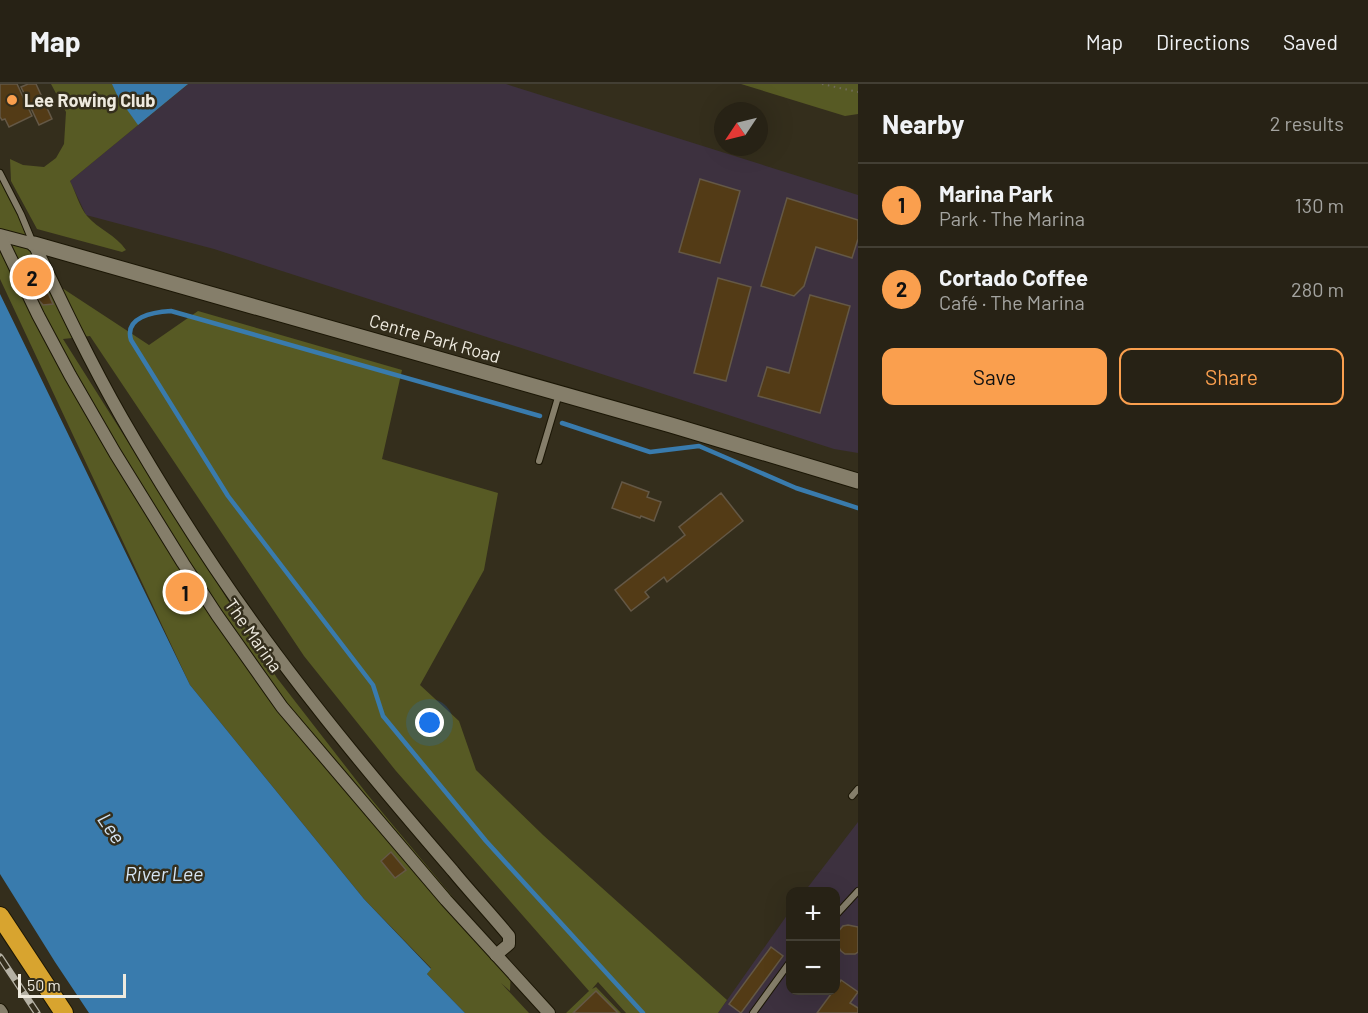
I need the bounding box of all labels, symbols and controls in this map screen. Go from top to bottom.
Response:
text: Map [30,24,81,58]
text: Map [1086,29,1123,54]
text: Directions [1156,29,1250,54]
text: Saved [1283,29,1338,54]
place label: Lee Rowing Club [24,89,155,111]
marker: Lee Rowing Club [5,93,19,107]
north arrow [714,102,768,156]
text: Nearby [882,108,964,139]
text: 2 results [1270,111,1344,135]
text: Marina Park [939,180,1053,206]
text: 1 [898,193,905,217]
text: 130 m [1295,193,1344,217]
text: Park · The Marina [939,206,1085,230]
pin: 2 [12,254,51,300]
text: Cortado Coffee [939,264,1088,290]
text: 2 [896,277,907,301]
text: 280 m [1291,277,1344,301]
text: Café · The Marina [939,290,1085,314]
street label: Centre Park Road [367,309,503,367]
button: Save [882,348,1107,405]
button: Share [1119,348,1344,405]
pin: 1 [166,570,204,614]
street label: The Marina [221,594,287,676]
your location [415,708,444,737]
water label: Lee [93,808,131,848]
water label: River Lee [125,861,203,885]
map controls [786,887,840,995]
button: + [786,887,840,941]
button: − [786,941,840,995]
scale bar [18,971,126,998]
text: 50 m [27,975,61,994]

